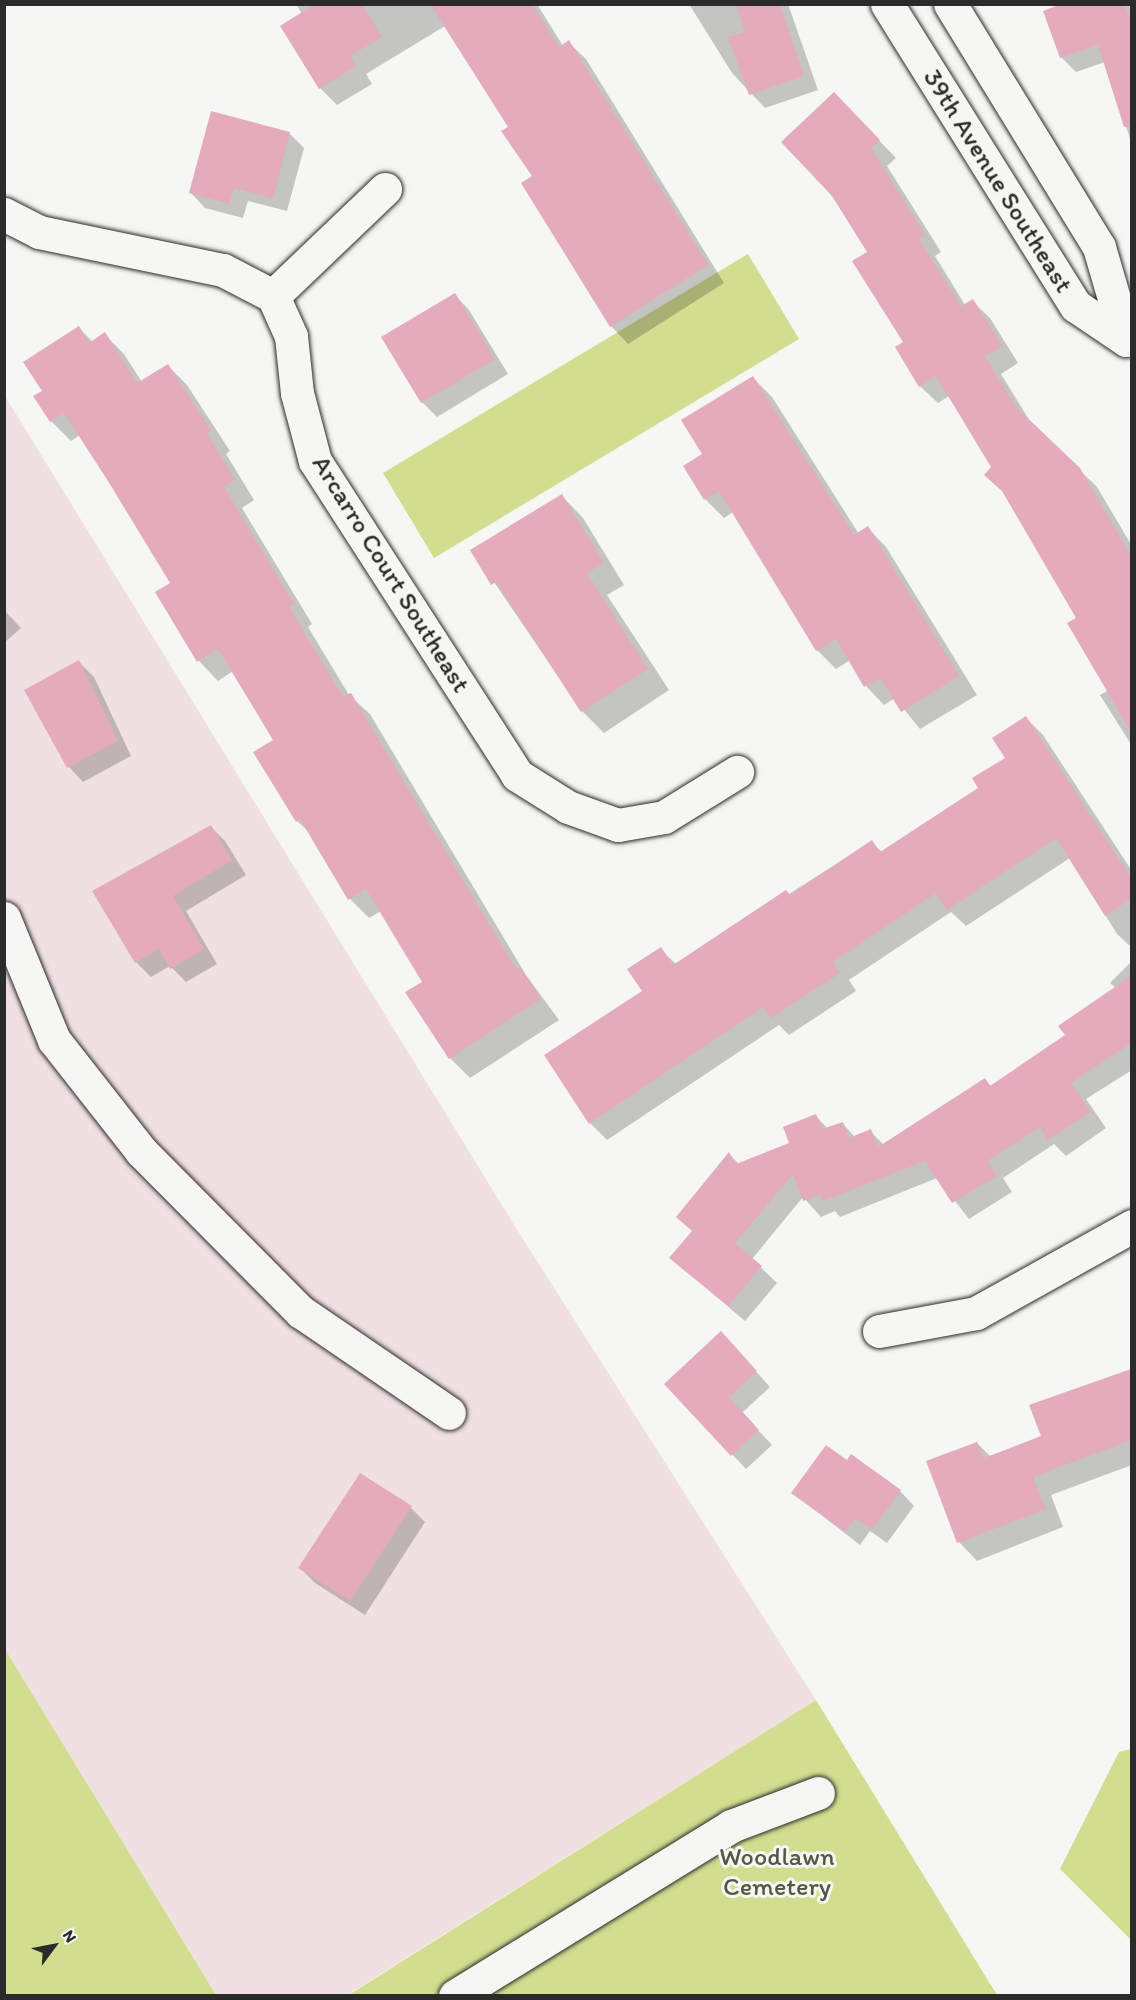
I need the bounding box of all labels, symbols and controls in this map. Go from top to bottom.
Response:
street label: 39th Avenue Southeast [917,64,1079,298]
street label: Arcarro Court Southeast [305,449,477,699]
park label: Woodlawn Cemetery [719,1841,835,1902]
north arrow [24,1916,84,1976]
text: N [59,1927,81,1946]

